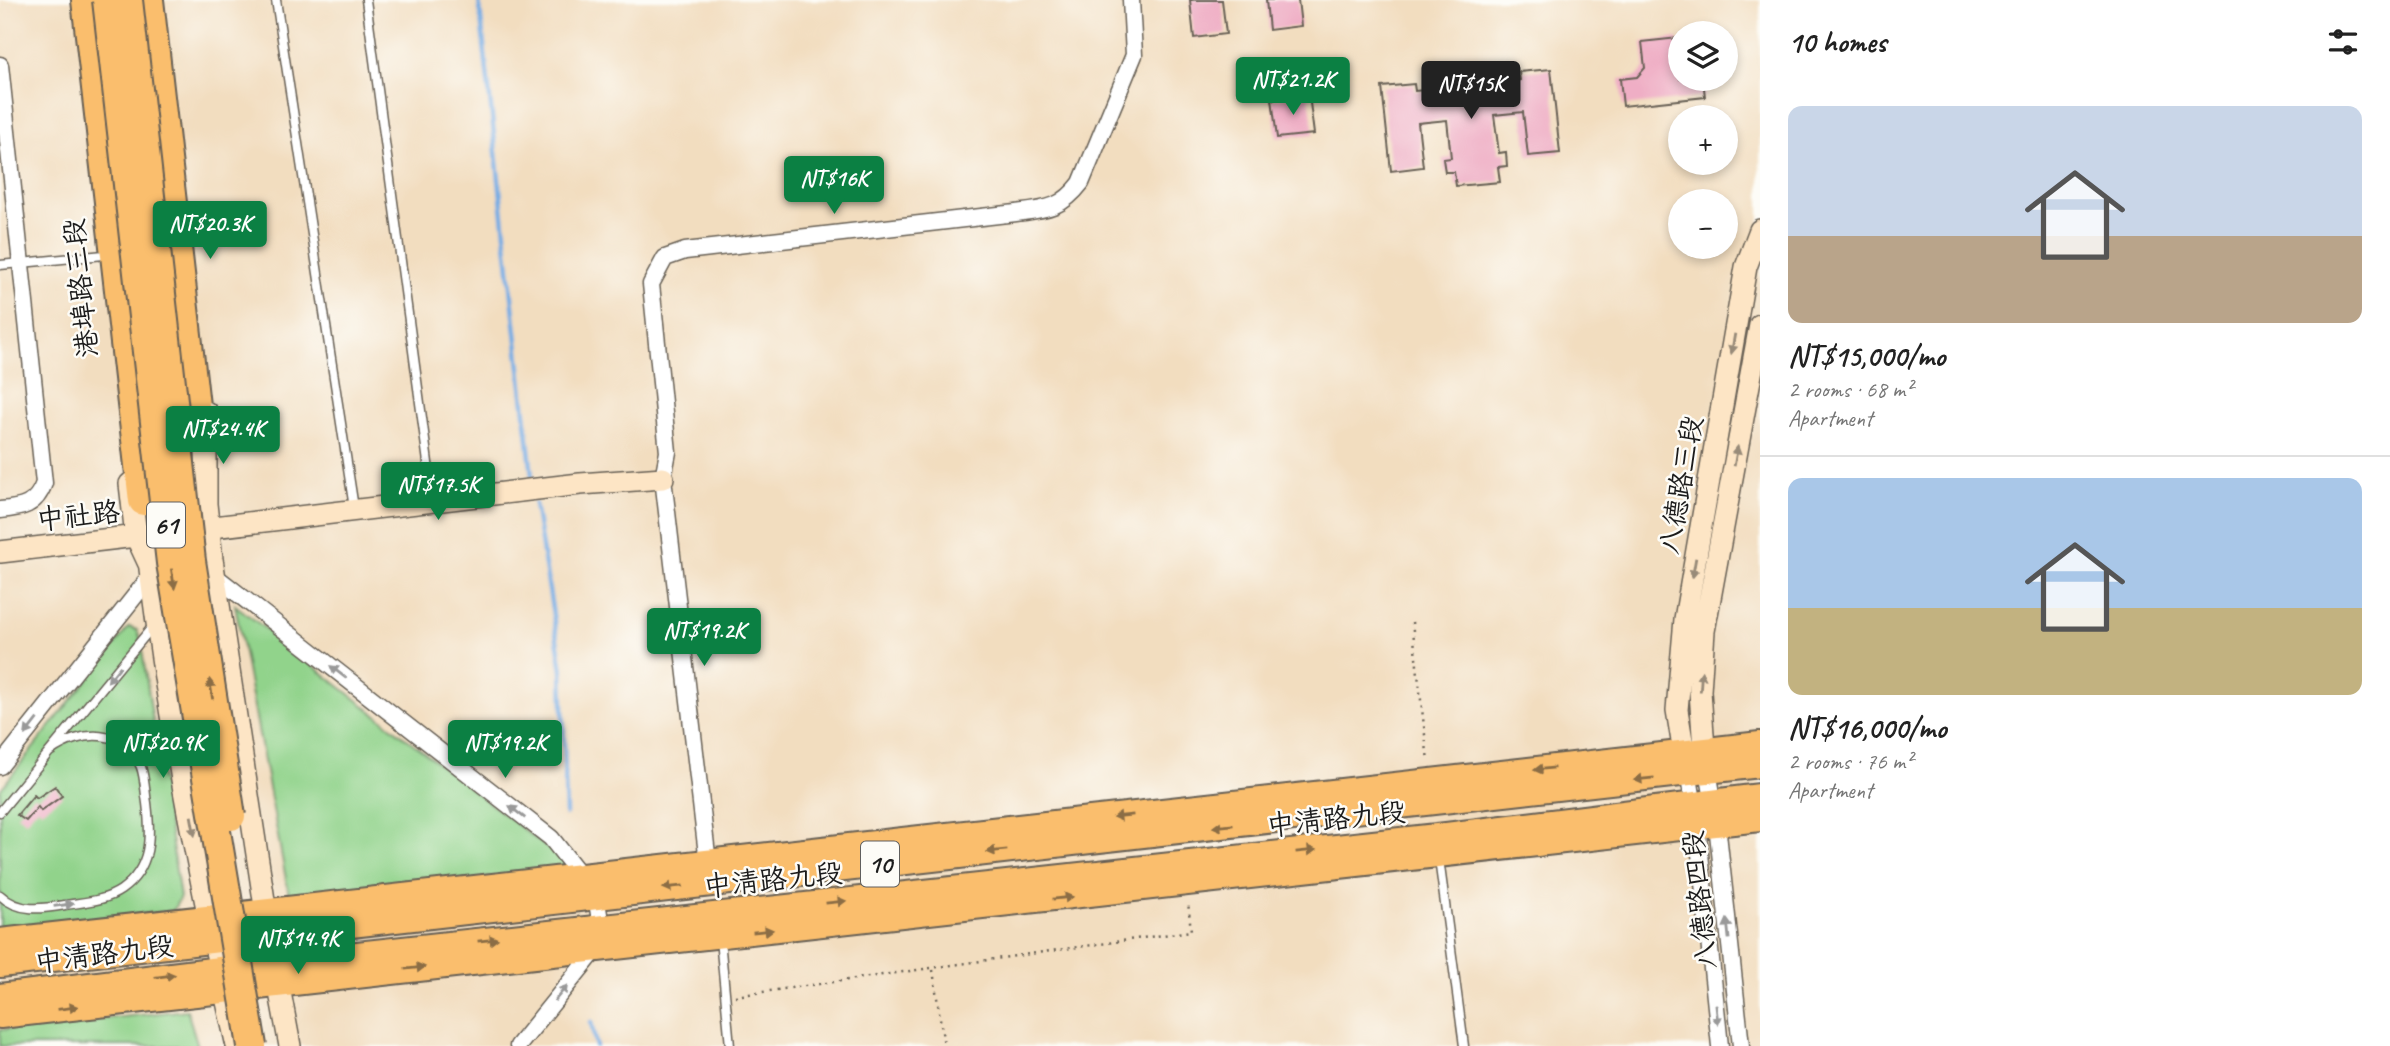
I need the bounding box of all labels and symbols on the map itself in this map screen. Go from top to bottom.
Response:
pin: NT$21.2K [1221,58,1365,117]
pin: NT$15K [1414,61,1528,121]
pin: NT$16K [777,156,891,216]
pin: NT$20.3K [138,202,282,261]
street label: 港埠路三段 [56,216,105,359]
one-way arrow [1727,333,1738,355]
pin: NT$24.4K [151,406,295,466]
street label: 八德路三段 [1651,413,1710,557]
one-way arrow [1731,445,1742,467]
pin: NT$17.5K [366,462,510,522]
street label: 中社路 [34,494,122,537]
road number: 61 [147,503,185,548]
one-way arrow [1688,557,1699,579]
one-way arrow [168,568,179,590]
pin: NT$19.2K [632,608,776,668]
one-way arrow [106,664,121,682]
one-way arrow [329,665,347,680]
one-way arrow [1695,670,1706,692]
one-way arrow [205,678,216,700]
one-way arrow [24,717,39,735]
pin: NT$20.9K [91,720,235,780]
pin: NT$19.2K [433,720,577,780]
one-way arrow [1532,763,1554,774]
one-way arrow [1632,774,1654,785]
street label: 中清路九段 [1265,794,1408,843]
one-way arrow [508,805,526,820]
one-way arrow [1112,811,1134,822]
one-way arrow [188,816,199,838]
one-way arrow [1212,821,1234,832]
street label: 八德路四段 [1675,828,1724,971]
road number: 10 [861,842,899,886]
one-way arrow [1295,845,1317,856]
one-way arrow [985,846,1007,857]
street label: 中清路九段 [702,855,845,904]
one-way arrow [662,882,684,893]
one-way arrow [1052,892,1074,903]
one-way arrow [826,896,848,907]
one-way arrow [53,900,75,911]
pin: NT$14.9K [226,916,370,976]
one-way arrow [1723,918,1734,940]
one-way arrow [753,926,775,937]
street label: 中清路九段 [32,928,176,979]
one-way arrow [478,934,500,945]
one-way arrow [405,962,427,973]
one-way arrow [154,970,176,981]
one-way arrow [553,985,568,1002]
one-way arrow [57,1003,79,1014]
one-way arrow [1712,1004,1723,1026]

